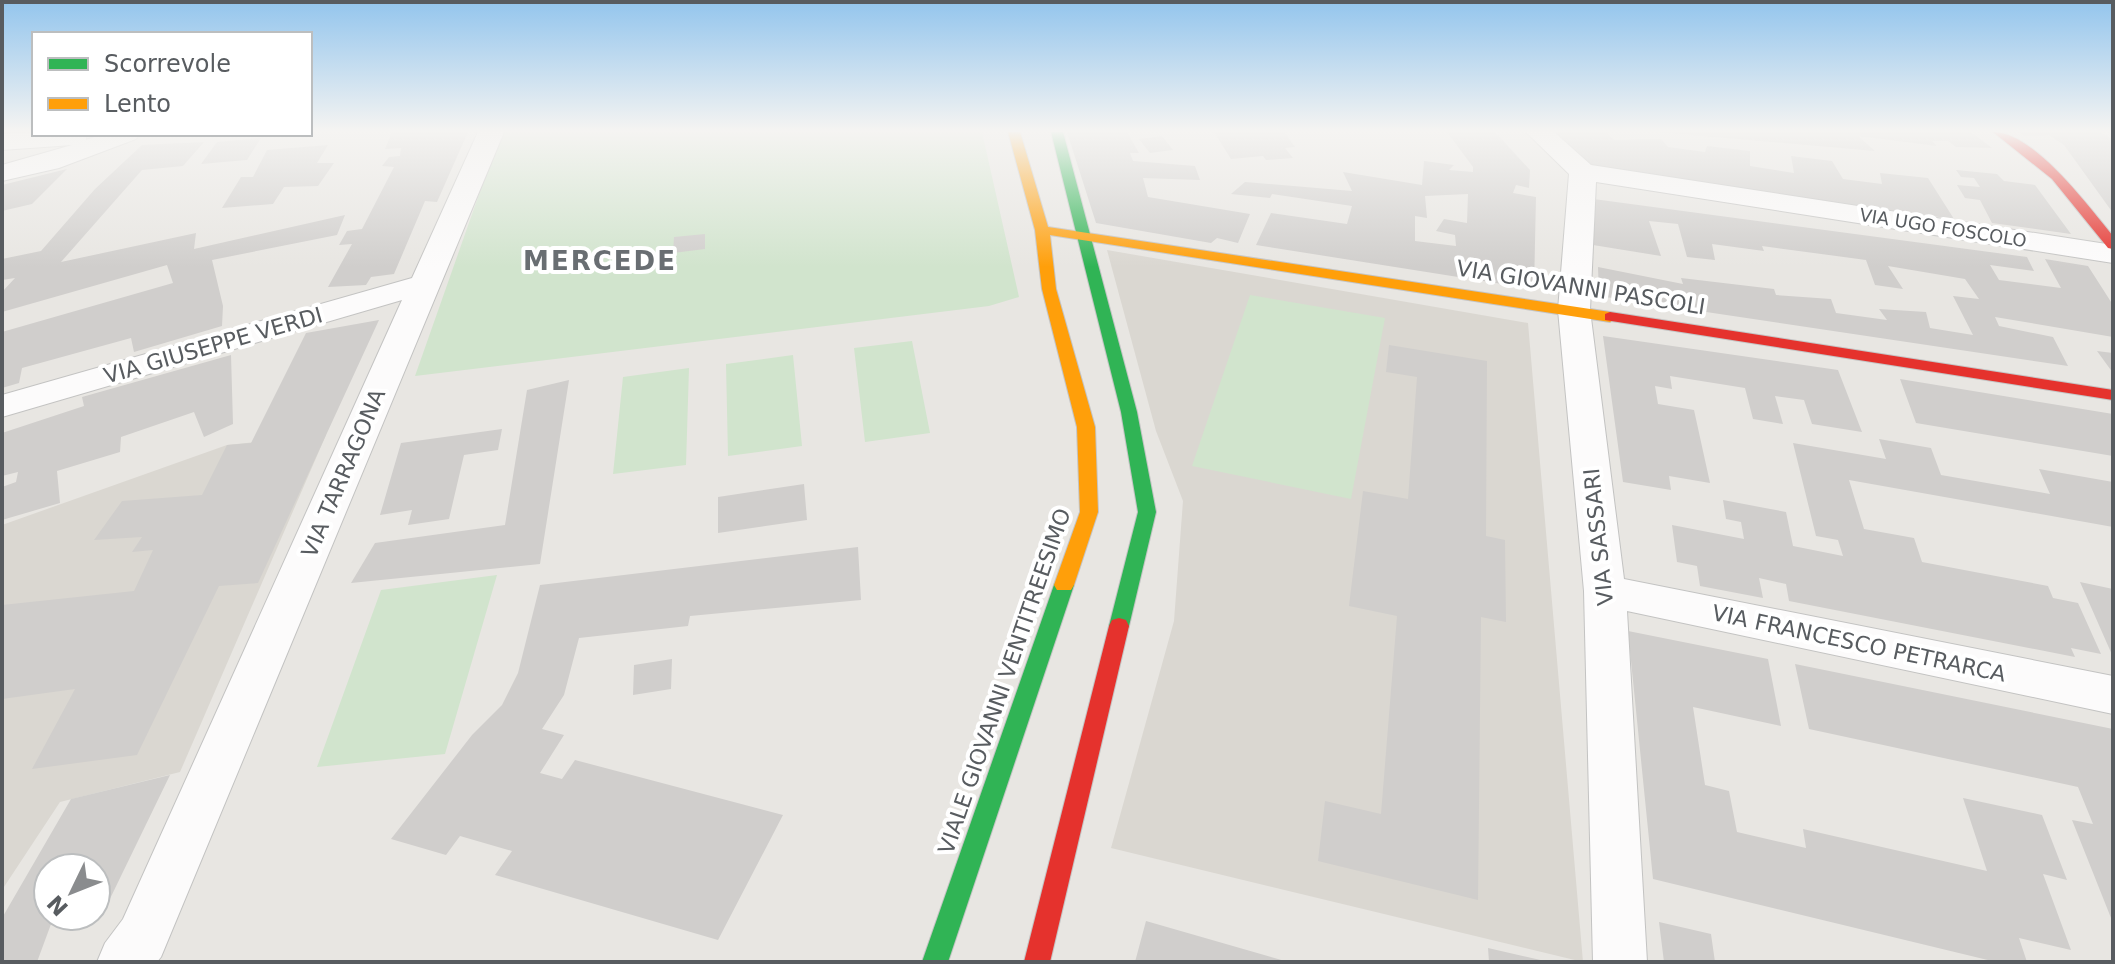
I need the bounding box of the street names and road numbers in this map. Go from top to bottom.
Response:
street label: VIA UGO FOSCOLO [1858,204,2028,251]
street label: VIA GIOVANNI PASCOLI [1455,255,1707,320]
street label: VIA GIUSEPPE VERDI [101,302,325,389]
street label: VIA TARRAGONA [297,385,390,561]
street label: VIA SASSARI [1579,467,1618,607]
street label: VIALE GIOVANNI VENTITREESIMO [933,505,1076,857]
street label: VIA FRANCESCO PETRARCA [1710,600,2008,687]

